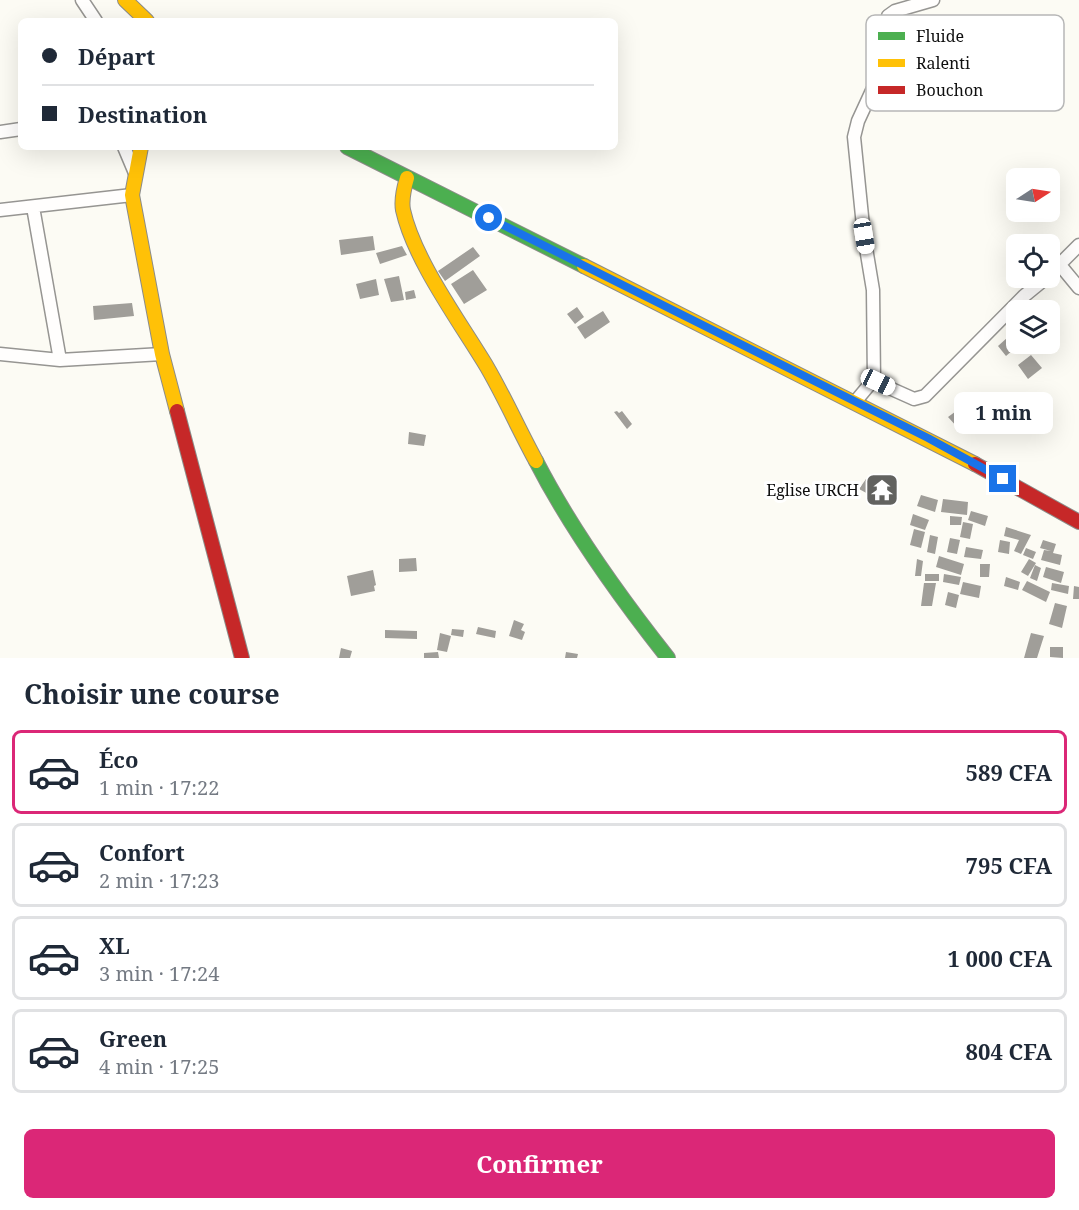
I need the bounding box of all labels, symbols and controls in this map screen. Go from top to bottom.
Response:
legend [866,15,1064,111]
text: Fluide [916,25,964,47]
text: Départ [78,41,155,71]
text: Ralenti [916,52,970,74]
text: Bouchon [916,79,983,101]
text: Destination [78,99,207,129]
north arrow [1006,168,1060,222]
map controls [1006,168,1060,354]
route start [475,204,502,231]
car [852,217,876,255]
button: locate [1006,234,1060,288]
button: layers [1006,300,1060,354]
car [858,366,898,398]
callout: 1 min [954,392,1052,434]
text: 1 min [975,399,1032,426]
route end [989,465,1016,492]
temple icon: Eglise URCH [864,472,900,508]
place label: Eglise URCH [766,479,859,501]
text: Choisir une course [24,675,280,712]
text: Éco [99,744,138,774]
icon: car [27,745,81,799]
text: 589 CFA [966,757,1052,787]
text: 1 min · 17:22 [99,774,219,801]
text: Confort [99,837,185,867]
icon: car [27,838,81,892]
text: 795 CFA [966,850,1052,880]
text: 2 min · 17:23 [99,867,219,894]
text: XL [99,930,130,960]
icon: car [27,931,81,985]
text: 1 000 CFA [947,943,1052,973]
text: 3 min · 17:24 [99,960,219,987]
text: Green [99,1023,167,1053]
icon: car [27,1024,81,1078]
text: 804 CFA [966,1036,1052,1066]
text: 4 min · 17:25 [99,1053,219,1080]
button: Confirmer [24,1129,1055,1198]

